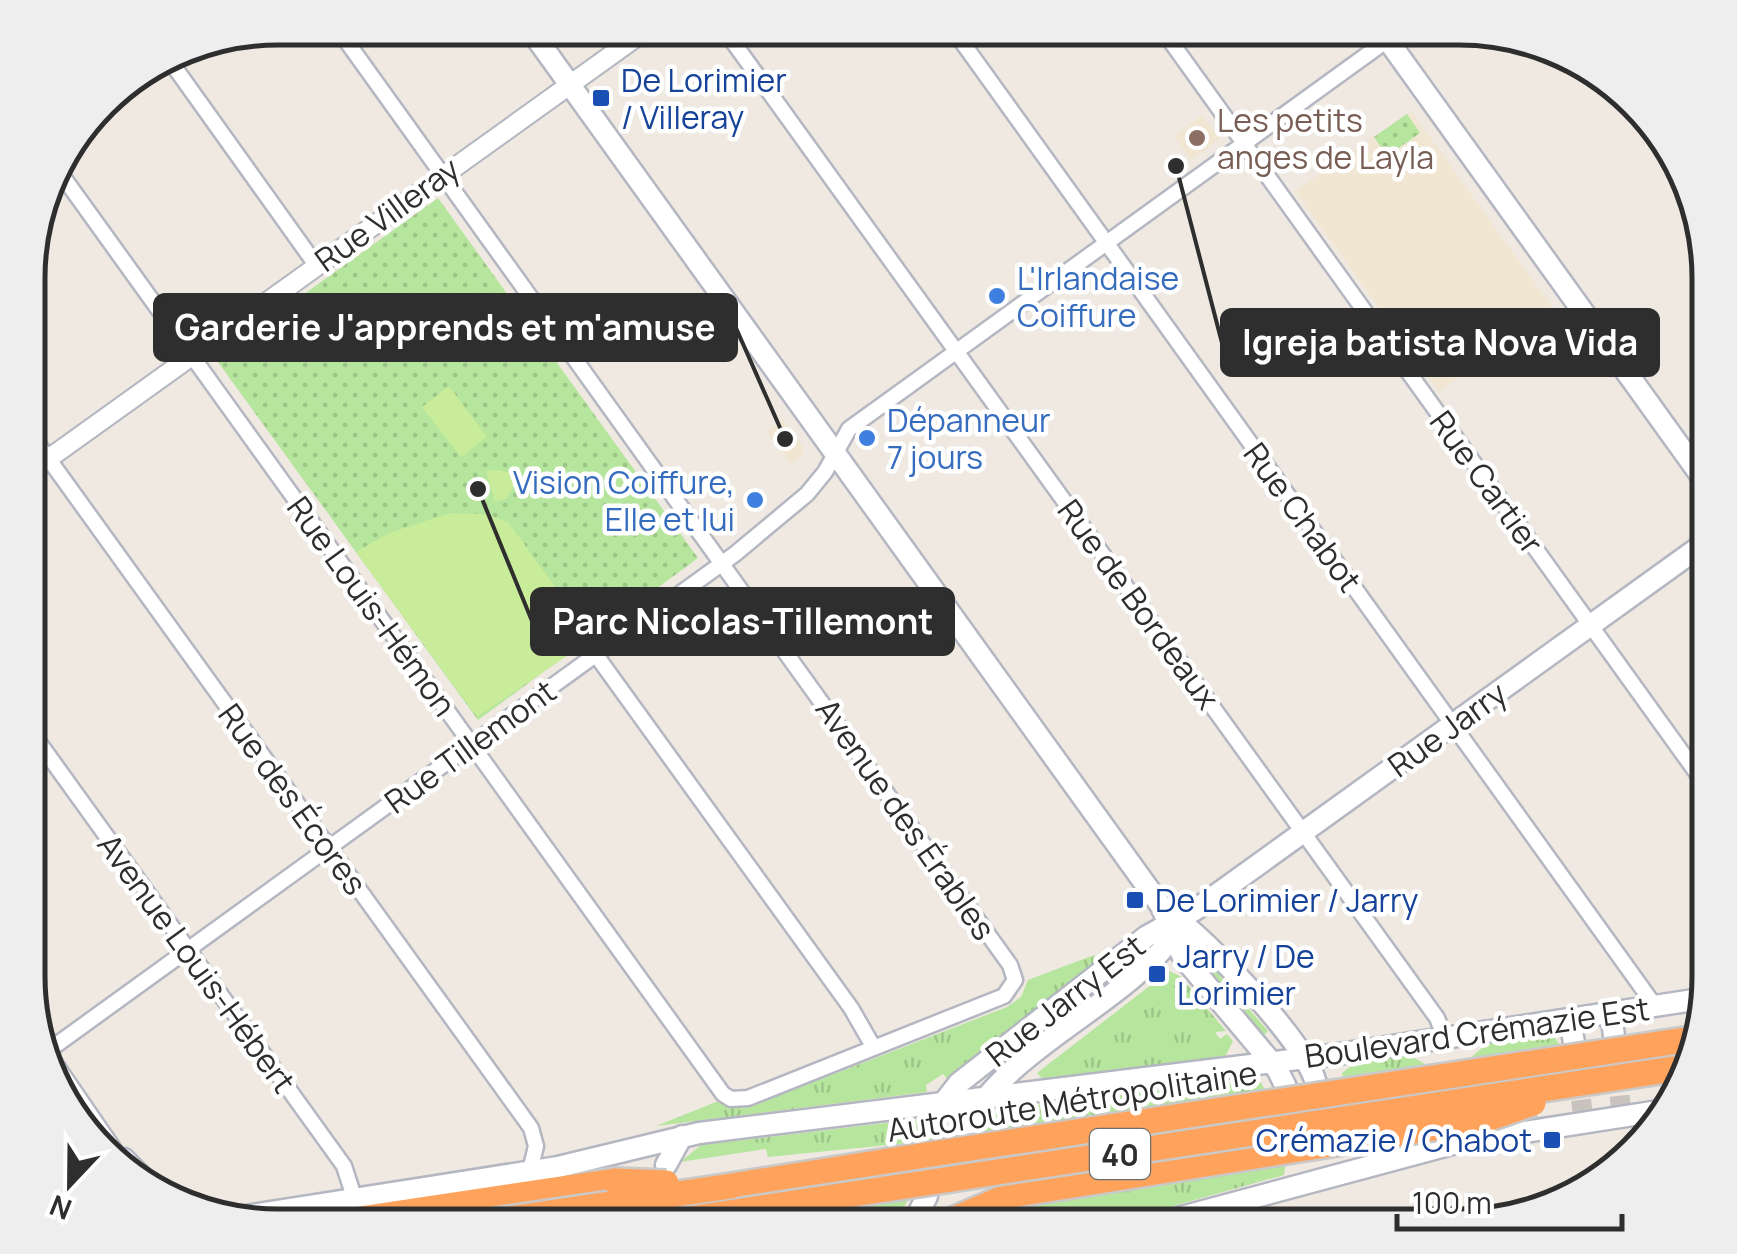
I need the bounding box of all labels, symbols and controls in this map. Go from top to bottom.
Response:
place label: De Lorimier / Villeray [621,58,787,139]
marker: De Lorimier / Villeray [590,87,612,109]
place label: Les petits anges de Layla [1217,98,1434,179]
marker: Les petits anges de Layla [1186,127,1208,149]
street label: Rue Villeray [306,147,468,281]
place label: L'Irlandaise Coiffure [1017,256,1179,337]
marker: L'Irlandaise Coiffure [986,285,1008,307]
callout: Garderie J'apprends et m'amuse [155,295,736,360]
text: Garderie J'apprends et m'amuse [175,303,715,351]
callout: Igreja batista Nova Vida [1222,310,1658,375]
text: Igreja batista Nova Vida [1242,318,1638,366]
place label: Dépanneur 7 jours [887,398,1051,479]
street label: Rue Cartier [1420,402,1554,562]
marker: Dépanneur 7 jours [856,427,878,449]
street label: Rue Chabot [1234,433,1372,601]
place label: Vision Coiffure, Elle et lui [513,460,735,541]
street label: Rue Louis-Hémon [277,487,467,725]
marker: Vision Coiffure, Elle et lui [744,489,766,511]
street label: Rue de Bordeaux [1048,490,1230,718]
callout: Parc Nicolas-Tillemont [532,589,953,654]
text: Parc Nicolas-Tillemont [553,597,933,645]
street label: Rue Tillemont [375,669,565,823]
street label: Rue Jarry [1379,671,1515,787]
street label: Avenue des Érables [806,689,1006,949]
street label: Rue des Écores [209,695,377,903]
street label: Avenue Louis-Hébert [88,824,306,1102]
place label: De Lorimier / Jarry [1155,878,1418,922]
marker: De Lorimier / Jarry [1124,889,1146,911]
street label: Rue Jarry Est [976,924,1154,1076]
place label: Jarry / De Lorimier [1177,934,1315,1015]
marker: Jarry / De Lorimier [1146,963,1168,985]
street label: Boulevard Crémazie Est [1302,986,1652,1078]
street label: Autoroute Métropolitaine [884,1050,1260,1152]
place label: Crémazie / Chabot [1256,1118,1532,1162]
road number: 40 [1090,1129,1150,1179]
marker: Crémazie / Chabot [1541,1129,1563,1151]
north arrow [20,1134,120,1234]
scale bar [1397,1169,1622,1231]
text: 100 m [1412,1182,1492,1223]
text: N [44,1187,77,1229]

